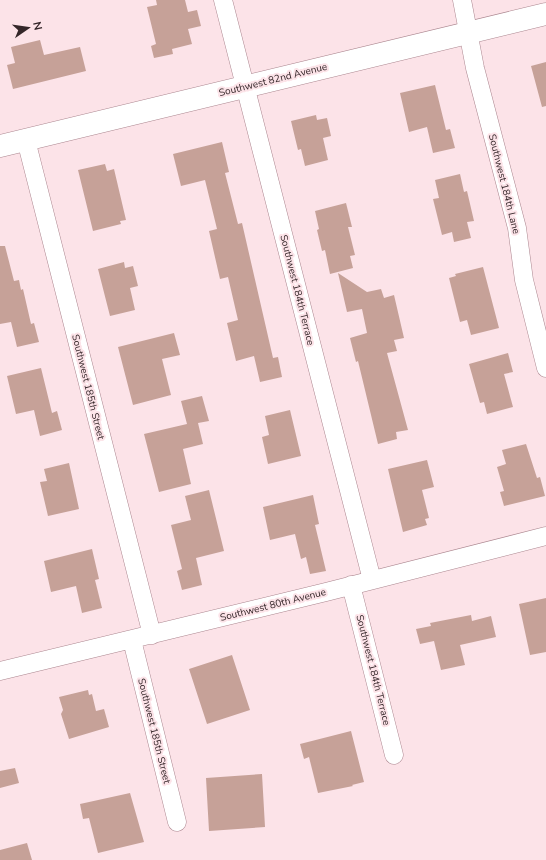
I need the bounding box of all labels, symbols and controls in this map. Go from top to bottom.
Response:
north arrow [8,8,48,48]
text: N [29,20,45,32]
street label: Southwest 82nd Avenue [217,60,329,100]
street label: Southwest 184th Lane [485,133,523,235]
street label: Southwest 184th Terrace [276,233,318,347]
street label: Southwest 185th Street [68,333,108,442]
street label: Southwest 80th Avenue [219,585,327,625]
street label: Southwest 184th Terrace [352,613,394,727]
street label: Southwest 185th Street [134,677,174,786]

